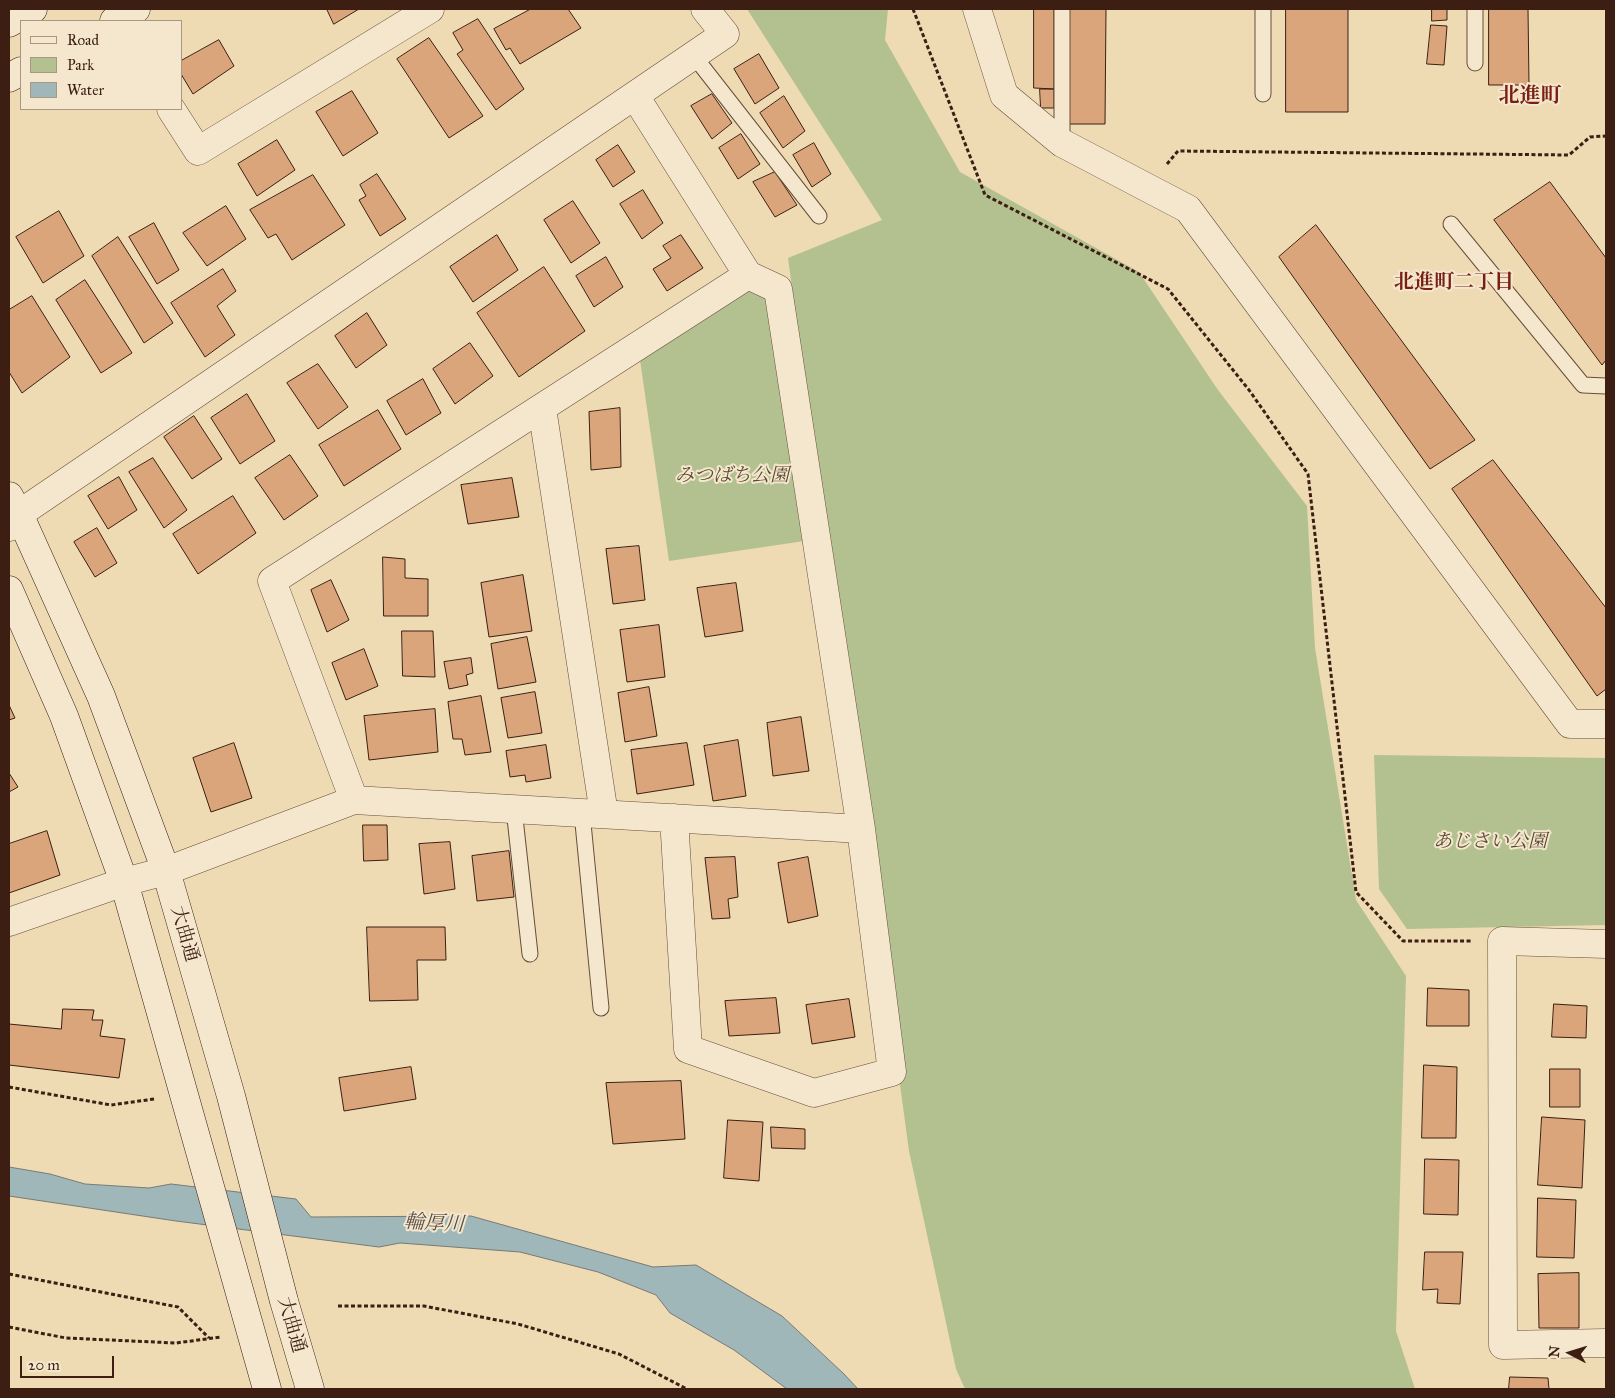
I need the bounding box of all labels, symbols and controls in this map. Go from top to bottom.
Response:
legend [20,20,182,110]
text: Road [67,31,99,49]
text: Park [67,56,94,74]
text: Water [67,81,104,99]
district label: 北進町 [1499,84,1561,110]
district label: 北進町二丁目 [1394,271,1514,295]
park label: みつばち公園 [675,465,789,487]
park label: あじさい公園 [1433,831,1547,853]
street label: 大曲通 [165,903,203,965]
water label: 輪厚川 [403,1210,465,1238]
street label: 大曲通 [272,1294,310,1356]
north arrow [1545,1328,1595,1378]
text: N [1546,1345,1564,1358]
scale bar [22,1346,116,1378]
text: 20 m [28,1356,60,1374]

